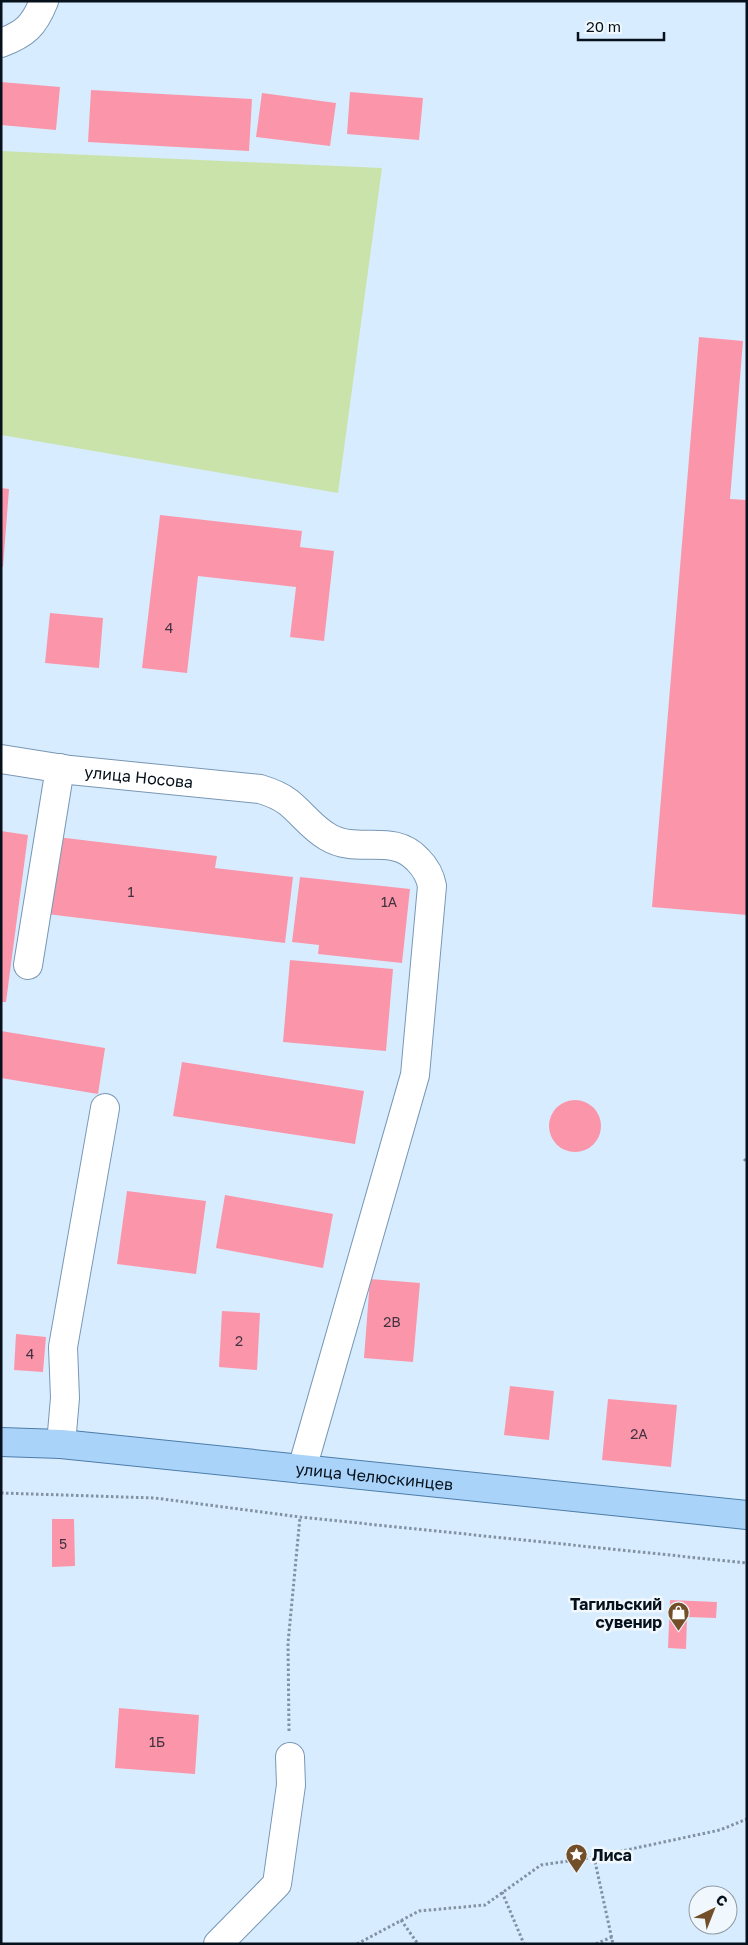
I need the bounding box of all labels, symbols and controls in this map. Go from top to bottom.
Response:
scale bar [578,10,664,42]
text: 20 m [586,17,621,35]
house number: 4 [165,619,173,636]
street label: улица Носова [83,761,194,792]
house number: 1 [128,883,135,900]
house number: 1А [381,893,398,910]
house number: 2В [383,1313,401,1330]
house number: 2 [235,1332,243,1349]
house number: 4 [26,1345,34,1362]
house number: 2А [630,1425,648,1442]
street label: улица Челюскинцев [295,1458,454,1495]
house number: 5 [59,1535,67,1552]
place label: Тагильский сувенир [570,1594,662,1632]
shop icon: Тагильский сувенир [666,1601,690,1632]
house number: 1Б [149,1733,165,1750]
place icon: Лиса [564,1843,588,1874]
place label: Лиса [592,1845,632,1865]
north arrow [688,1885,738,1935]
text: С [713,1891,732,1910]

